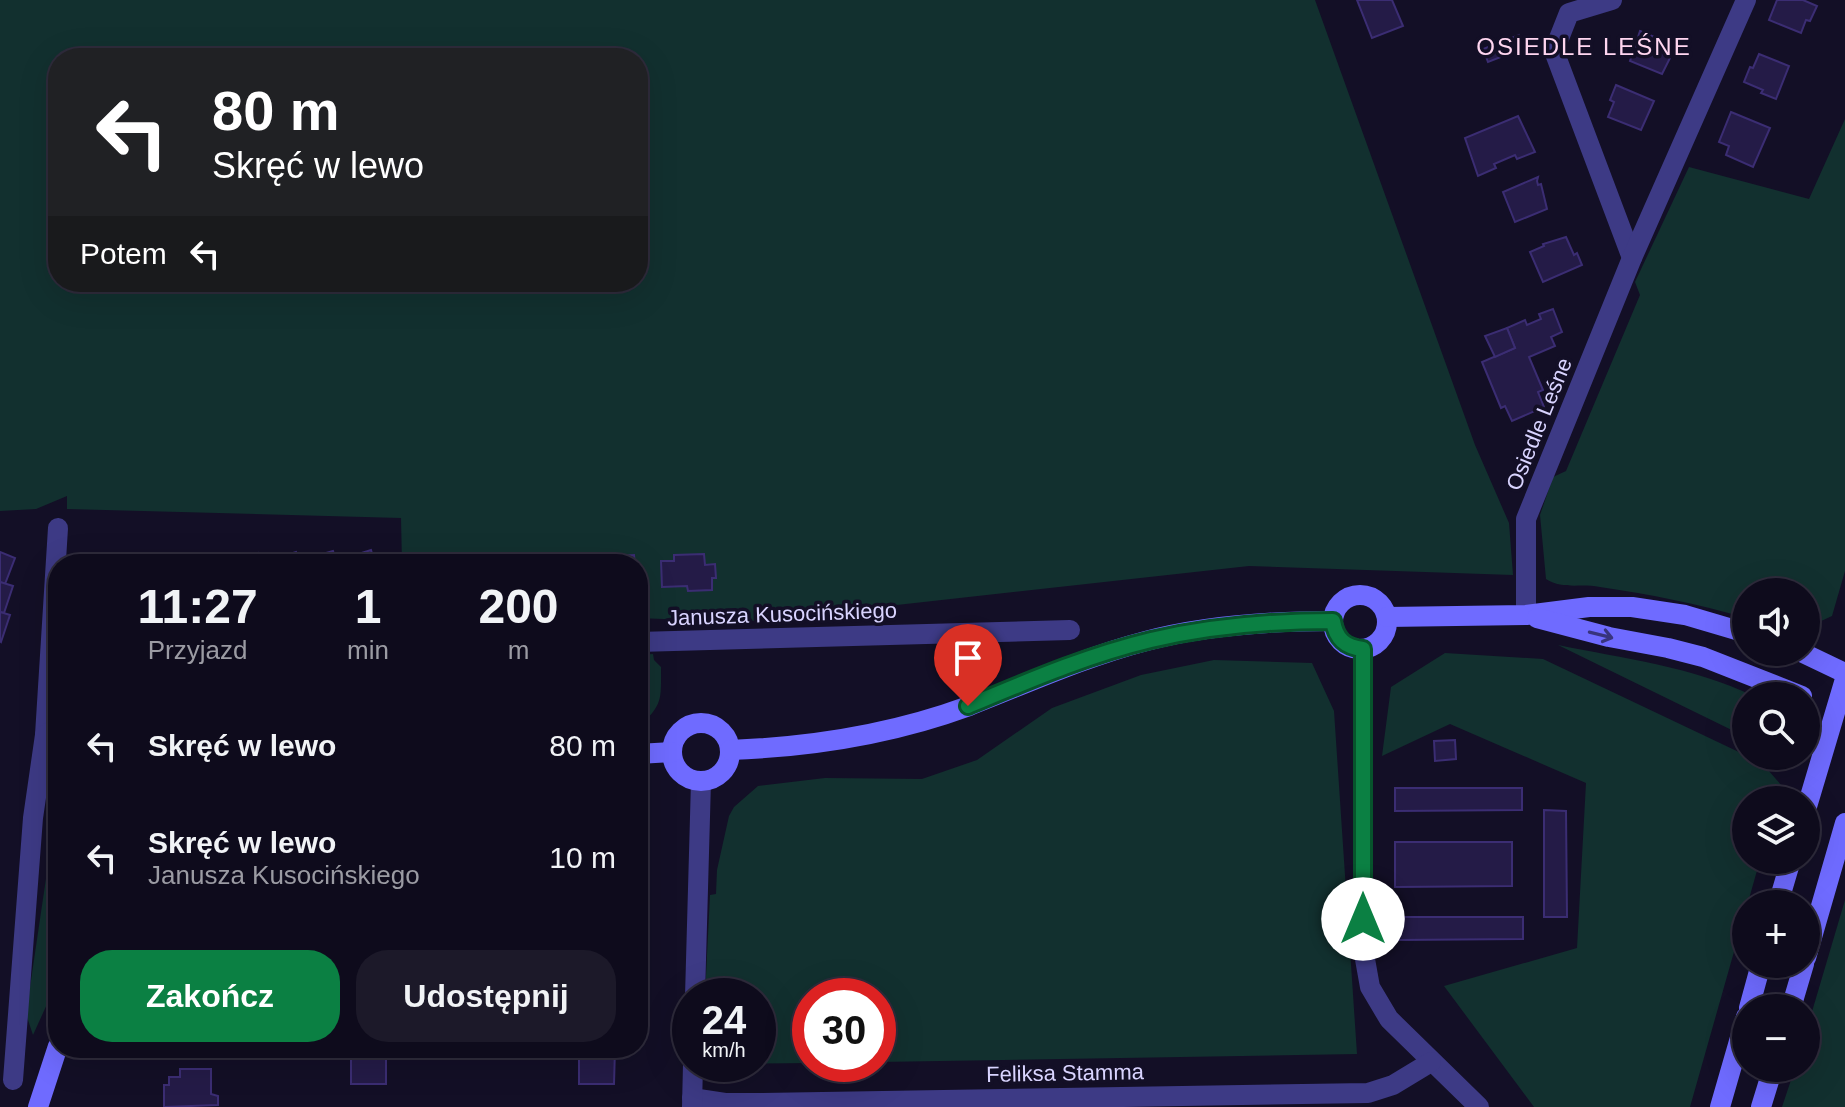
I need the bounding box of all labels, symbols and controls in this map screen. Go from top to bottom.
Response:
district label: OSIEDLE LEŚNE [1476,33,1692,60]
text: 80 m [212,79,340,142]
icon: left [80,80,184,184]
text: Skręć w lewo [212,145,424,186]
icon: left [183,232,227,276]
text: Potem [80,237,167,270]
street label: Osiedle Leśne [1501,354,1577,494]
map controls [1732,578,1820,1082]
button: sound [1732,578,1820,666]
text: 11:27 [137,580,258,633]
text: 1 [355,580,381,633]
text: 200 [478,580,559,633]
street label: Janusza Kusocińskiego [667,597,897,631]
pin [934,624,1002,706]
one-way arrow [1588,628,1614,643]
text: Przyjazd [148,635,247,665]
text: min [347,635,389,665]
text: m [508,635,529,665]
icon: arrive [946,636,990,680]
button: search [1732,682,1820,770]
icon: left [80,724,124,768]
text: Skręć w lewo [148,729,336,762]
text: 80 m [549,729,616,762]
button: layers [1732,786,1820,874]
text: Skręć w lewo [148,826,336,859]
icon: left [80,836,124,880]
text: 10 m [549,841,616,874]
text: Janusza Kusocińskiego [148,860,420,890]
position arrow [1321,877,1405,961]
button: + [1732,890,1820,978]
button: Zakończ [80,950,340,1042]
button: Udostępnij [356,950,616,1042]
speed limit sign: 30 [792,978,896,1082]
button: − [1732,994,1820,1082]
text: 24 [702,998,746,1042]
text: km/h [702,1039,746,1061]
street label: Feliksa Stamma [986,1059,1145,1087]

